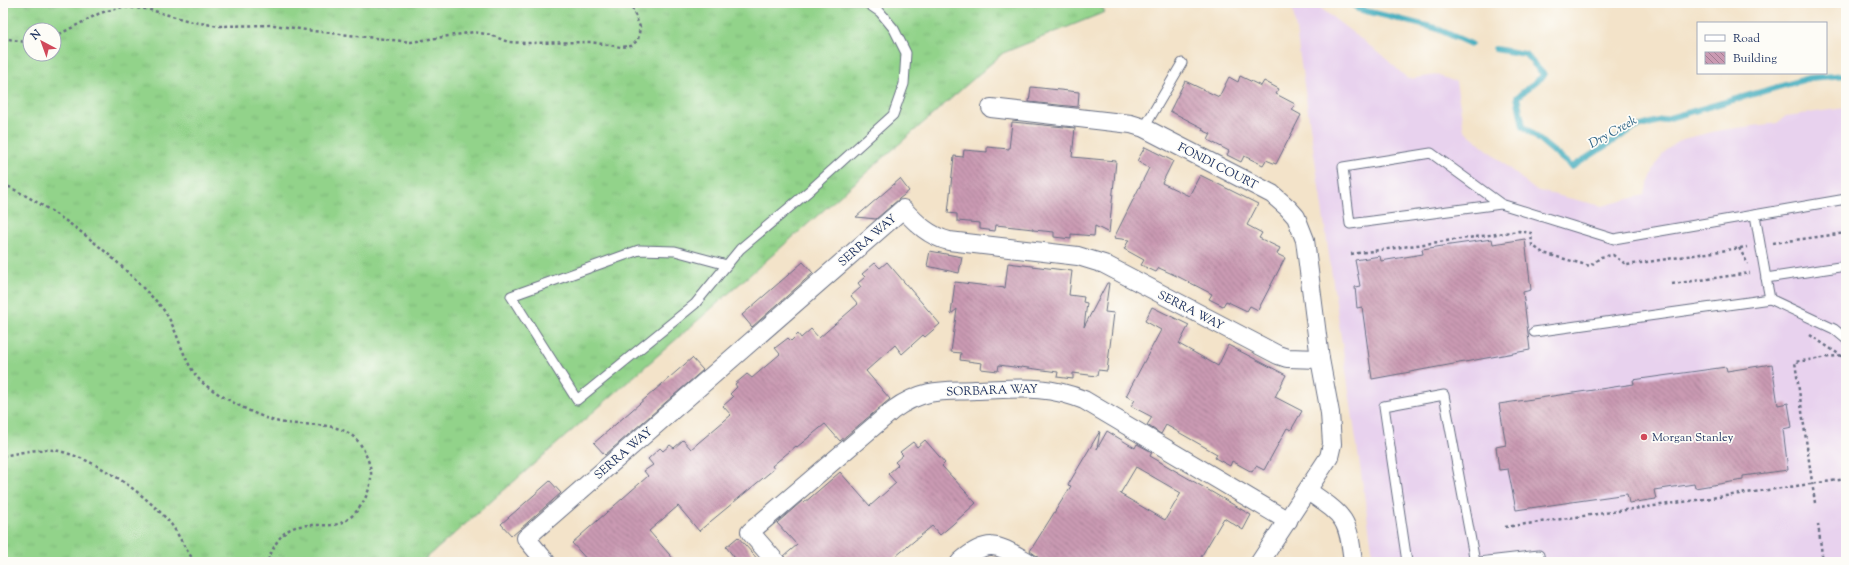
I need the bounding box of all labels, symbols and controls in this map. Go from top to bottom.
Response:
north arrow [22,22,62,62]
legend [1697,22,1827,74]
text: N [27,26,45,45]
text: Road [1733,30,1760,48]
text: Building [1733,50,1777,68]
water label: Dry Creek [1586,112,1640,153]
street label: FONDI COURT [1174,139,1261,195]
street label: SERRA WAY [835,210,901,271]
street label: SERRA WAY [1154,287,1227,335]
street label: SORBARA WAY [946,380,1039,402]
street label: SERRA WAY [591,423,657,484]
place label: Morgan Stanley [1652,429,1733,447]
marker: Morgan Stanley [1639,432,1649,442]

